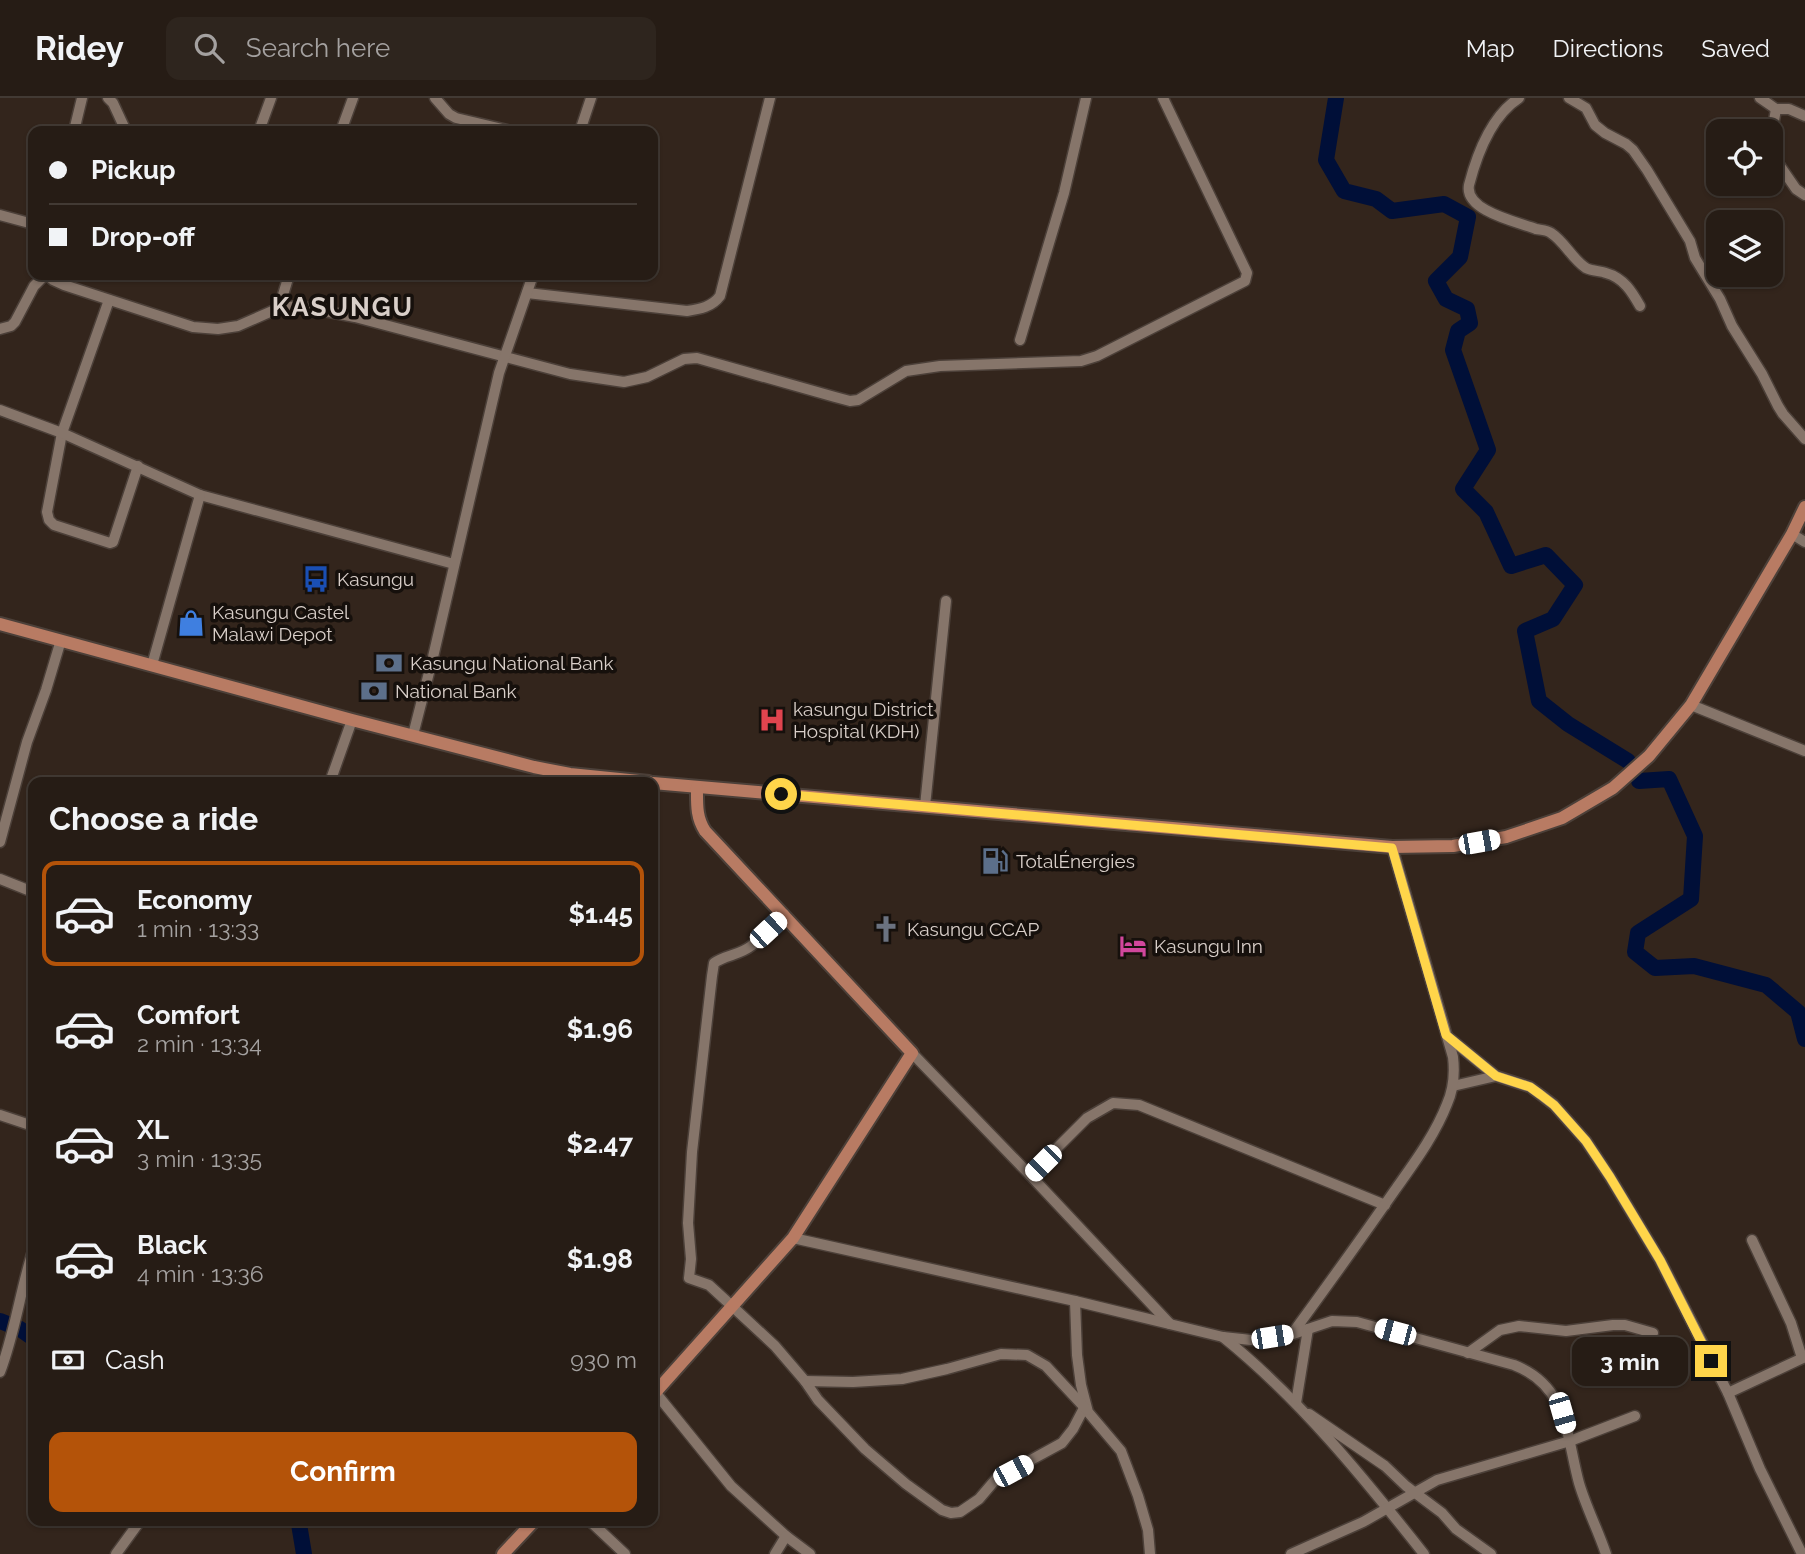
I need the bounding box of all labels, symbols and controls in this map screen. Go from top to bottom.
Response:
search box [166,17,656,80]
text: Ridey [35,29,124,68]
icon: search [190,29,228,67]
text: Search here [246,33,390,63]
text: Map [1466,34,1515,63]
text: Directions [1553,34,1663,63]
text: Saved [1701,34,1770,63]
map controls [1706,119,1783,287]
button: locate [1706,119,1783,196]
text: Pickup [91,155,176,185]
button: layers [1706,210,1783,287]
text: Drop-off [91,222,195,252]
district label: KASUNGU [272,292,414,322]
bus stop icon: Kasungu [301,564,331,594]
place label: Kasungu [337,568,414,590]
place label: Kasungu Castel Malawi Depot [212,601,350,645]
shop icon: Kasungu Castel Malawi Depot [176,608,206,638]
bank icon: Kasungu National Bank [374,648,404,678]
place label: Kasungu National Bank [410,652,614,674]
bank icon: National Bank [359,676,389,706]
place label: National Bank [395,680,517,702]
place label: kasungu District Hospital (KDH) [793,698,934,742]
hospital icon: kasungu District Hospital (KDH) [757,705,787,735]
route start [765,778,797,810]
text: Choose a ride [49,800,258,837]
car [1457,828,1502,856]
fuel station icon: TotalÉnergies [980,846,1010,876]
place label: TotalÉnergies [1016,850,1135,872]
icon: car [53,882,116,945]
text: Economy [137,885,252,915]
text: $1.45 [569,899,633,929]
car [746,908,791,952]
church icon: Kasungu CCAP [871,914,901,944]
text: 1 min · 13:33 [137,915,259,942]
place label: Kasungu CCAP [907,918,1040,940]
hotel icon: Kasungu Inn [1118,931,1148,961]
place label: Kasungu Inn [1154,935,1263,957]
icon: car [53,997,116,1060]
text: Comfort [137,1000,240,1030]
text: $1.96 [567,1014,633,1044]
text: 2 min · 13:34 [137,1030,262,1057]
icon: car [53,1112,116,1175]
text: XL [137,1115,169,1145]
text: $2.47 [567,1129,633,1159]
car [1021,1141,1066,1185]
text: 3 min · 13:35 [137,1145,262,1172]
icon: car [53,1227,116,1290]
text: Black [137,1230,207,1260]
text: $1.98 [567,1244,633,1274]
text: 4 min · 13:36 [137,1260,264,1287]
car [1372,1316,1419,1348]
car [1250,1323,1295,1351]
callout: 3 min [1571,1336,1686,1386]
icon: cash [49,1341,87,1379]
text: Cash [105,1345,165,1375]
route end [1695,1345,1727,1377]
text: 930 m [570,1346,637,1373]
text: 3 min [1600,1348,1660,1375]
car [1547,1390,1578,1436]
button: Confirm [49,1432,637,1512]
car [990,1452,1037,1490]

